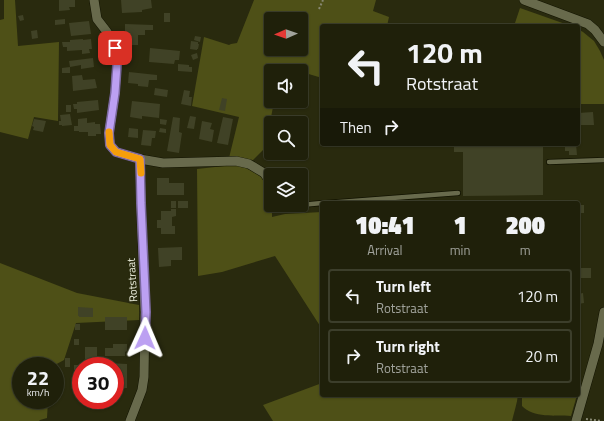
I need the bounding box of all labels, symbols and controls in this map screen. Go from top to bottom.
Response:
north arrow [264,12,308,56]
map controls [264,12,308,212]
pin [98,31,132,65]
text: 120 m [406,31,483,74]
icon: arrive [104,37,126,59]
icon: left [340,40,392,92]
button: sound [264,64,308,108]
text: Rotstraat [406,70,478,97]
button: search [264,116,308,160]
text: Then [340,116,372,139]
icon: right [380,116,402,138]
button: layers [264,168,308,212]
text: 10:41 [355,207,415,243]
text: 1 [453,207,467,243]
text: 200 [505,207,545,243]
text: Arrival [367,240,402,260]
text: min [450,240,470,260]
text: m [520,240,531,260]
street label: Rotstraat [123,257,141,302]
text: Turn left [376,275,431,298]
icon: left [342,285,364,307]
text: 120 m [517,285,558,308]
text: Rotstraat [376,298,428,318]
position arrow [124,317,166,359]
text: Turn right [376,335,440,358]
icon: right [342,345,364,367]
text: 20 m [525,345,558,368]
speed limit sign: 30 [72,357,124,409]
text: Rotstraat [376,358,428,378]
text: 22 [27,362,49,393]
text: km/h [27,385,49,400]

